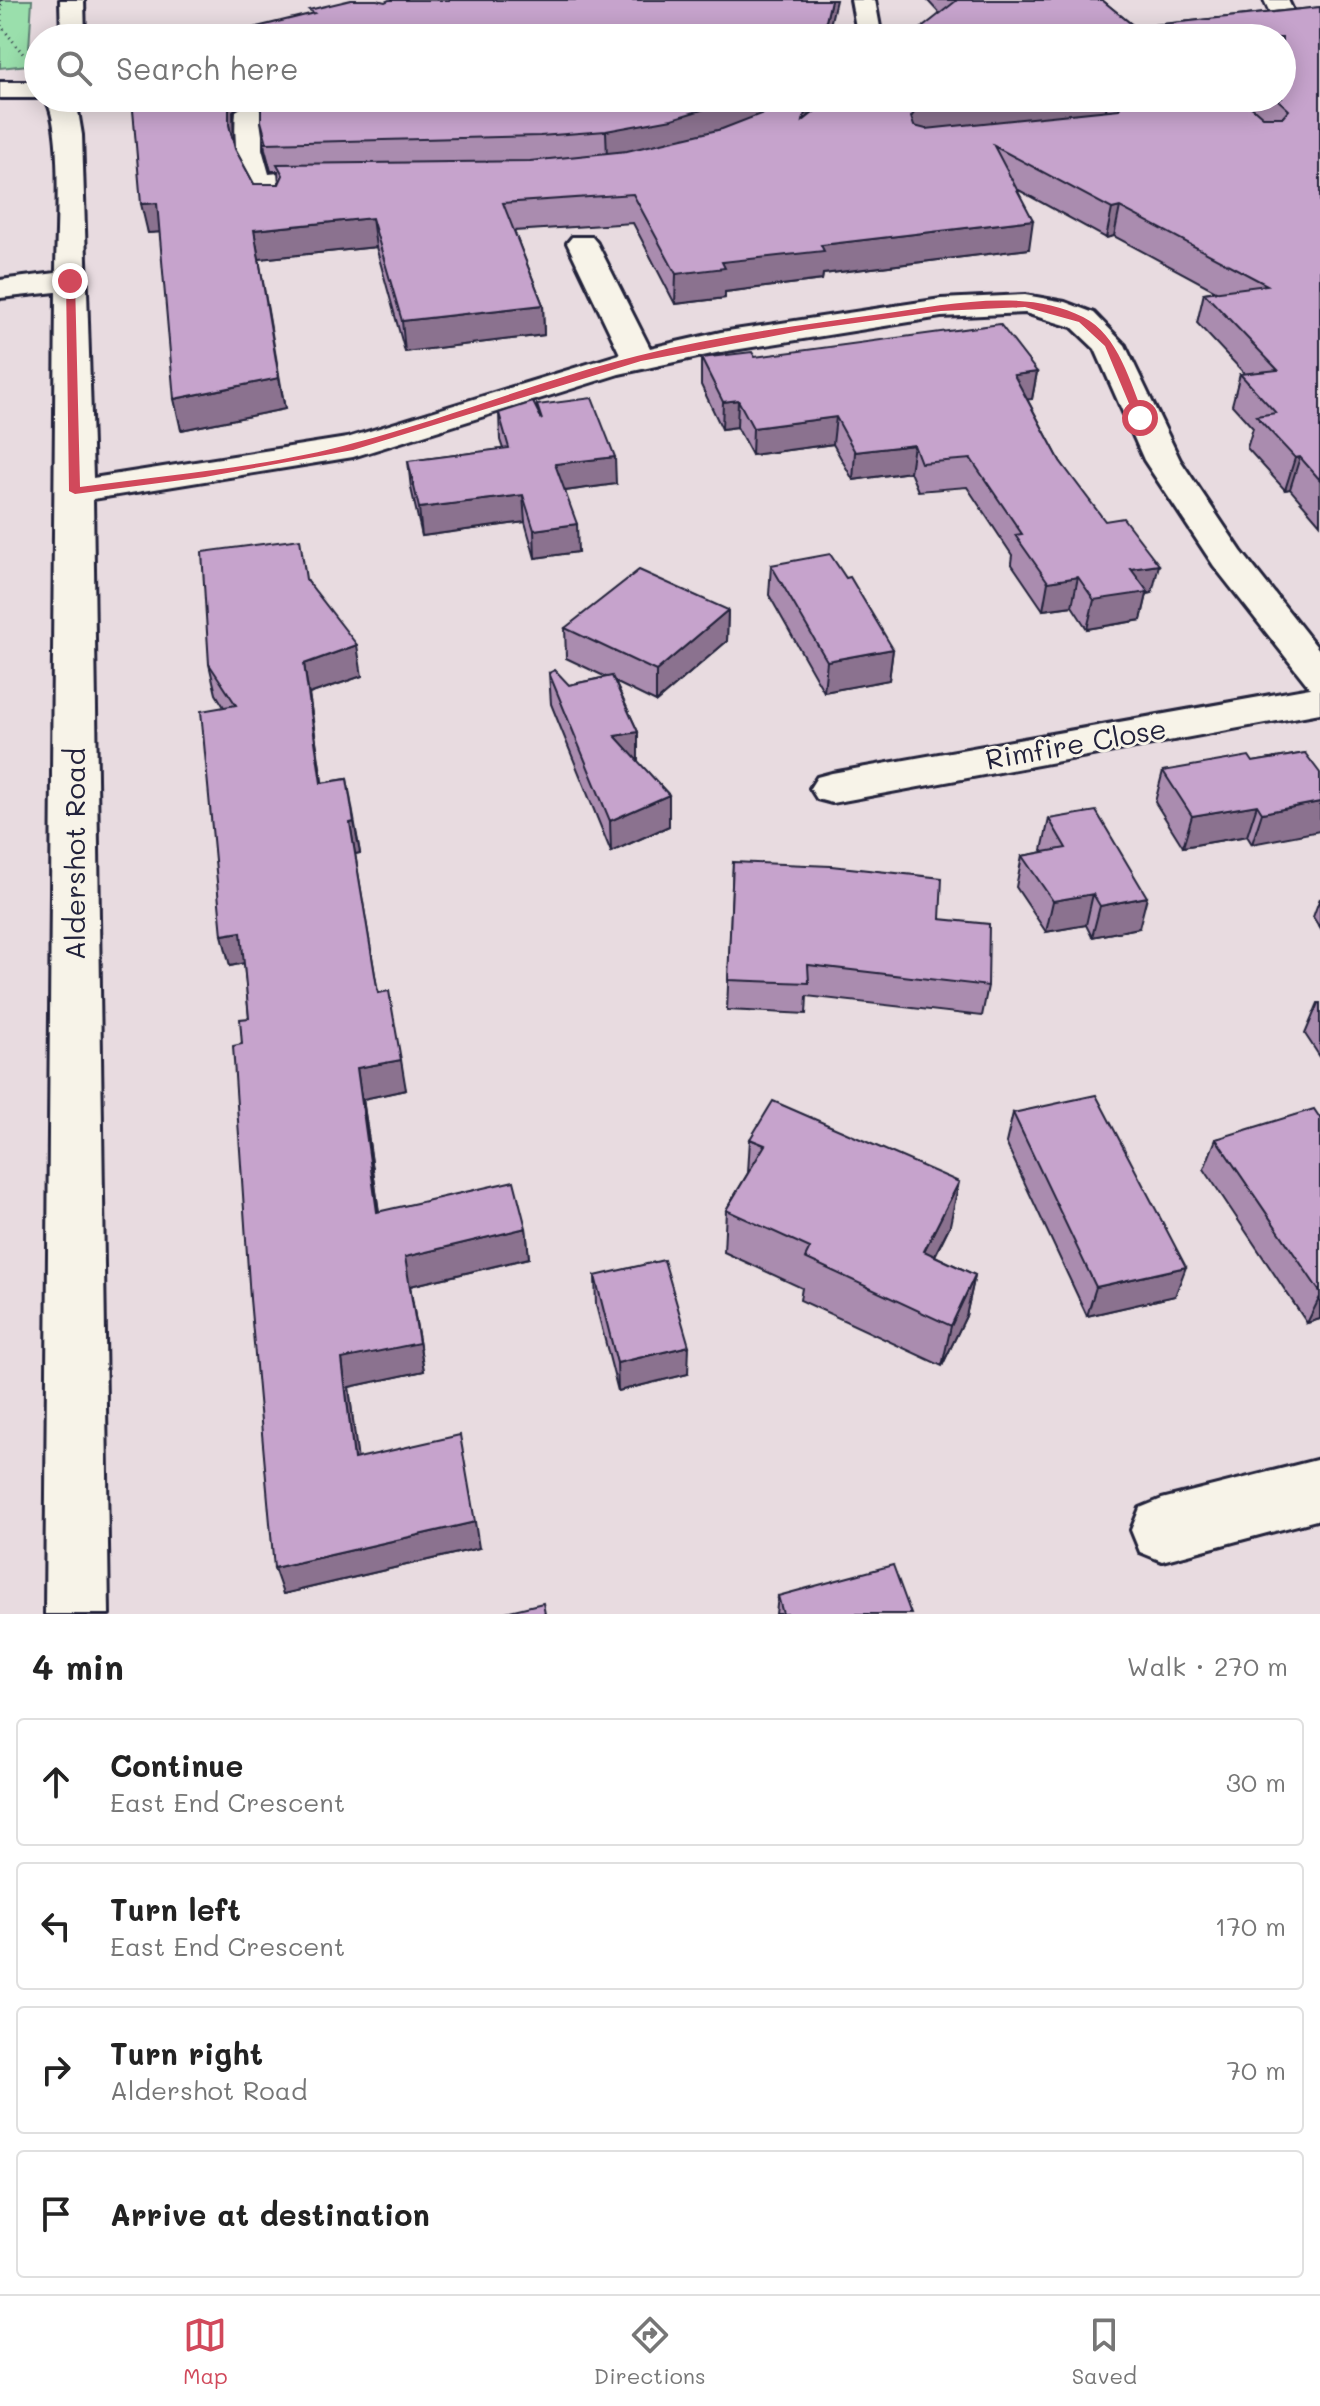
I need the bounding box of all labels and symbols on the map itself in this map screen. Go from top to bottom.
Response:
route end [52,263,88,299]
route start [1122,400,1158,436]
street label: Rimfire Close [982,709,1169,777]
street label: Aldershot Road [56,748,92,960]

